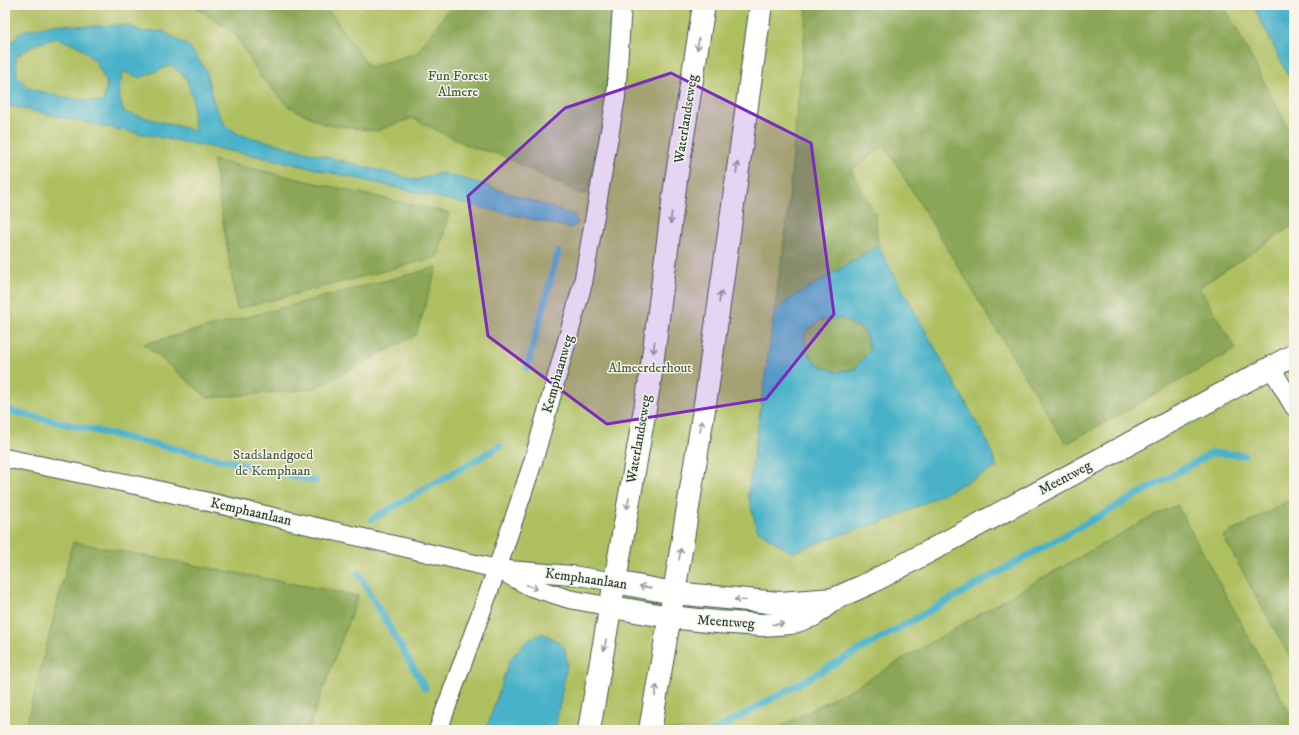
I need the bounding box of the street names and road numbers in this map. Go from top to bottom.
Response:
street label: Waterlandseweg [670,73,702,166]
street label: Kemphaanweg [538,332,578,415]
street label: Waterlandseweg [622,393,656,486]
street label: Meentweg [1035,456,1095,499]
street label: Kemphaanlaan [209,494,294,530]
street label: Kemphaanlaan [544,564,629,594]
street label: Meentweg [697,611,755,633]

